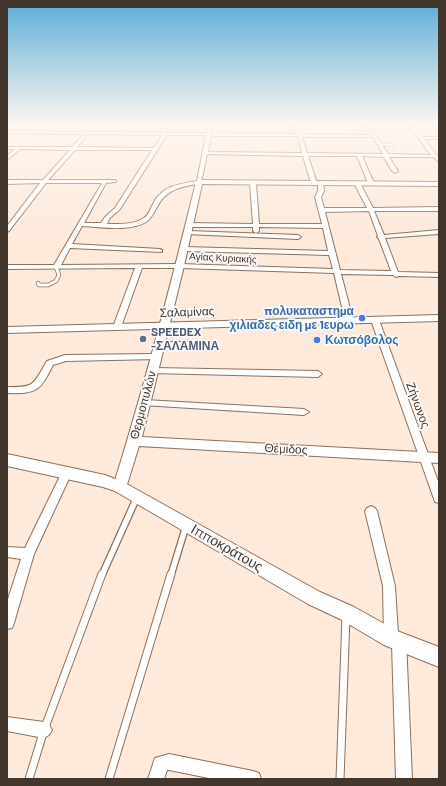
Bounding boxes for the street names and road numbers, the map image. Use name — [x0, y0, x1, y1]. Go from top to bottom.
street label: Αγίας Κυριακής — [189, 250, 257, 266]
street label: Σαλαμίνας — [159, 304, 215, 320]
street label: Θερμοπυλών — [127, 369, 159, 441]
street label: Ζήνωνος — [403, 380, 433, 430]
street label: Θέμιδος — [264, 441, 308, 457]
street label: Ιπποκράτους — [188, 521, 266, 575]

